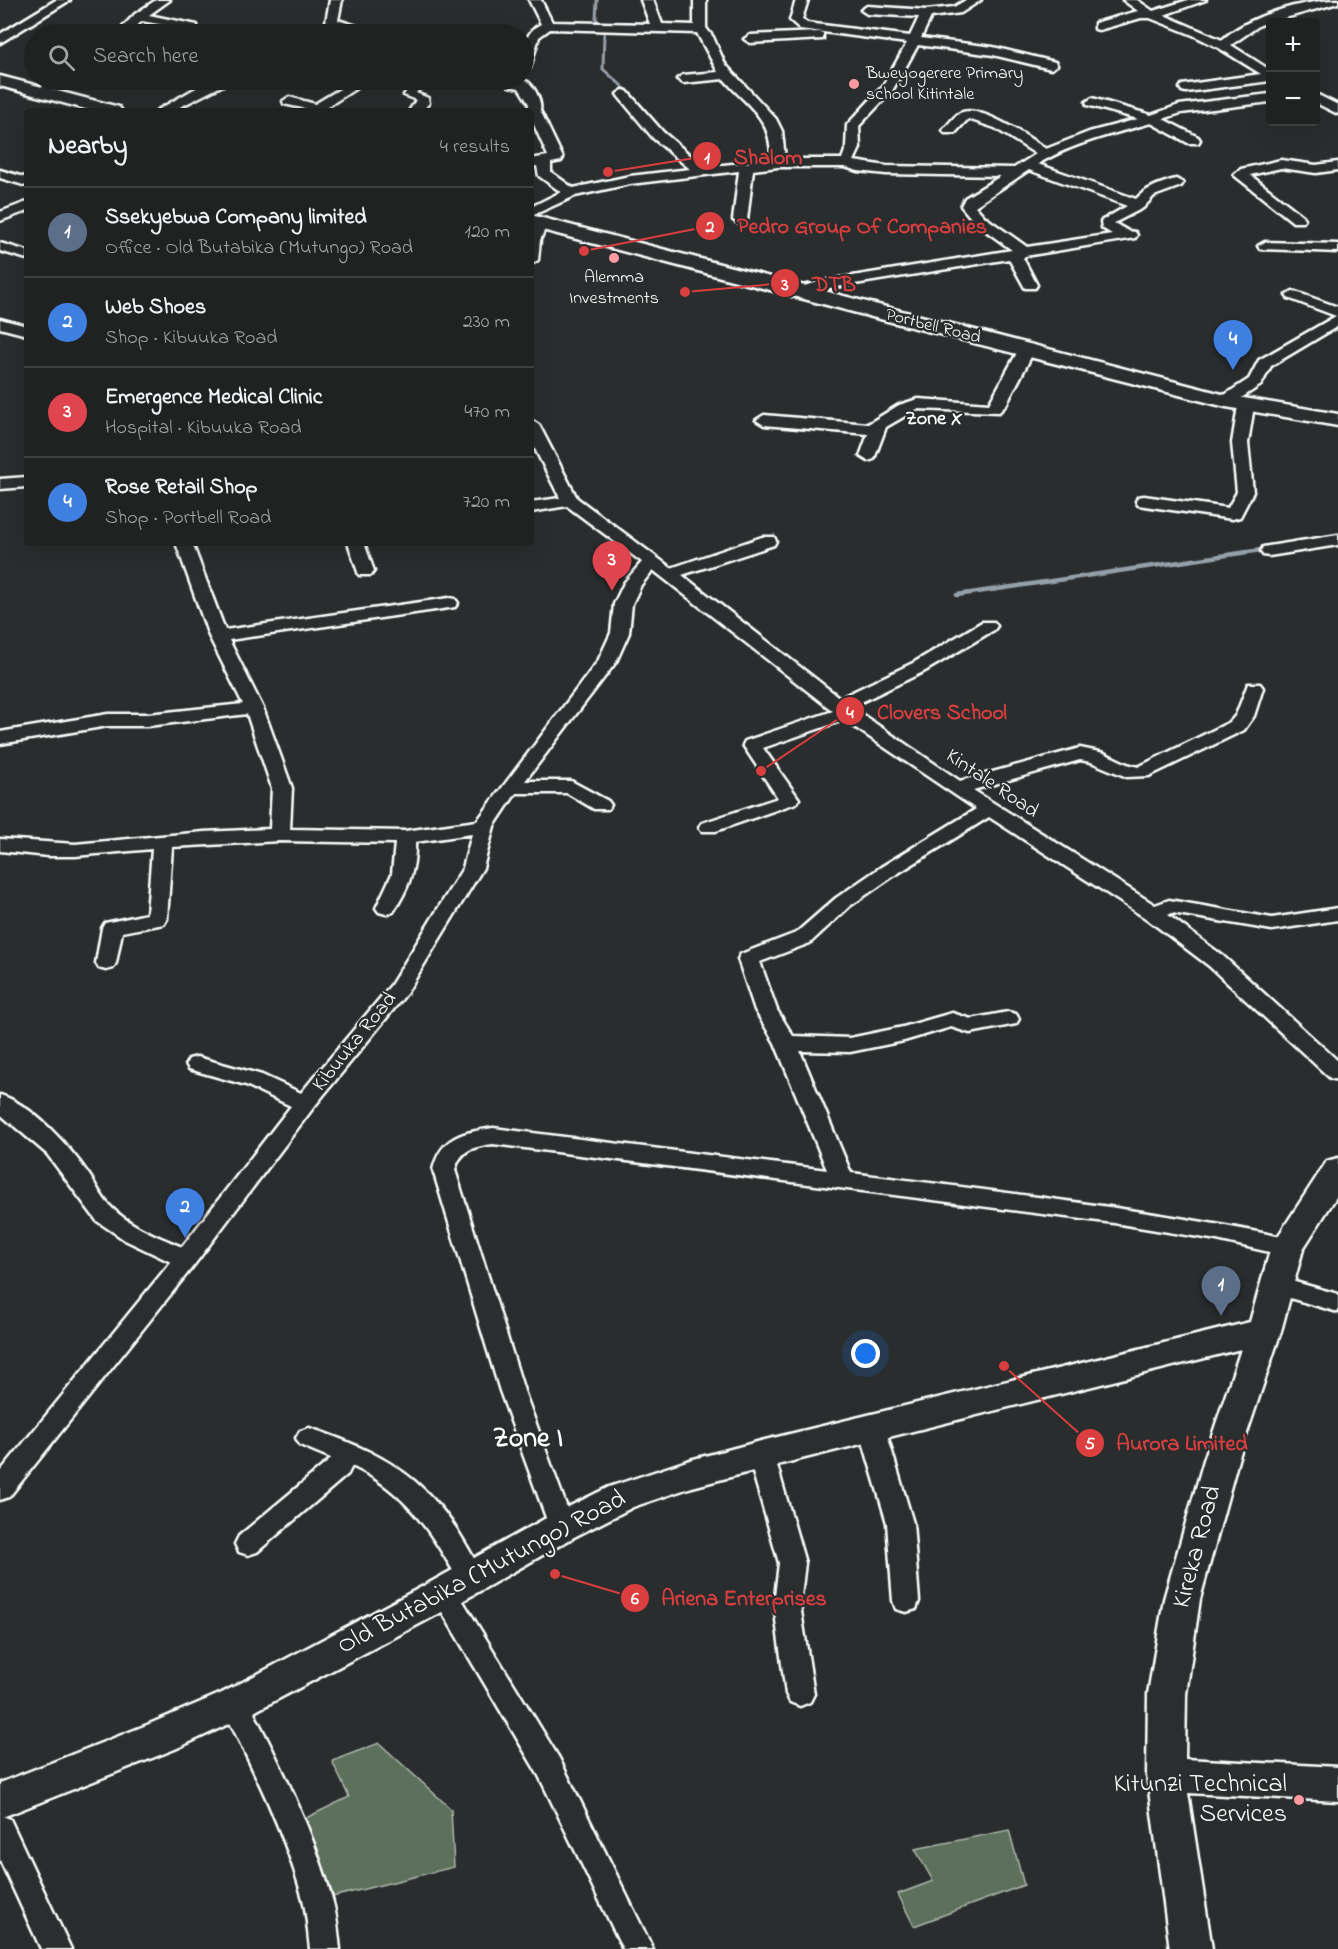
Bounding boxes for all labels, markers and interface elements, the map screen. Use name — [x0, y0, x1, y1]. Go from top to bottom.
map controls — [1266, 18, 1320, 126]
button: + — [1266, 18, 1320, 72]
search box — [24, 24, 534, 90]
icon: search — [45, 41, 78, 74]
text: Search here — [93, 41, 198, 73]
place label: Bweyogerere Primary school Kitintale — [865, 61, 1023, 108]
button: − — [1266, 72, 1320, 126]
marker: Bweyogerere Primary school Kitintale — [847, 77, 861, 91]
text: Nearby — [48, 128, 127, 166]
text: 4 results — [440, 133, 510, 162]
callout: Shalom — [692, 136, 814, 176]
text: Shalom — [734, 143, 802, 175]
text: 1 — [704, 146, 710, 172]
text: Ssekyebwa Company limited — [105, 202, 367, 234]
callout: Pedro Group Of Companies — [695, 206, 999, 246]
text: Pedro Group Of Companies — [737, 212, 987, 244]
text: 2 — [705, 215, 715, 241]
text: 1 — [64, 218, 71, 247]
text: 120 m — [465, 218, 510, 247]
text: Office · Old Butabika (Mutungo) Road — [105, 234, 413, 263]
marker: Alemma Investments — [607, 251, 621, 265]
callout: DTB — [770, 263, 868, 303]
place label: Alemma Investments — [569, 265, 659, 312]
text: DTB — [811, 270, 856, 302]
text: 3 — [780, 273, 789, 299]
text: Web Shoes — [105, 292, 206, 324]
street label: Portbell Road — [883, 303, 983, 351]
text: 2 — [63, 308, 72, 337]
text: 230 m — [463, 308, 510, 337]
pin: 4 — [1214, 320, 1252, 370]
text: Shop · Kibuuka Road — [105, 324, 278, 353]
text: Emergence Medical Clinic — [105, 382, 323, 414]
text: 3 — [63, 398, 72, 427]
text: 470 m — [464, 398, 510, 427]
district label: Zone X — [905, 405, 963, 434]
text: Hospital · Kibuuka Road — [105, 414, 302, 443]
text: Rose Retail Shop — [105, 472, 258, 504]
text: 4 — [63, 488, 72, 517]
text: 720 m — [463, 488, 510, 517]
text: Shop · Portbell Road — [105, 504, 271, 533]
pin: 3 — [592, 542, 632, 591]
callout: Clovers School — [835, 691, 1019, 731]
text: Clovers School — [877, 698, 1007, 730]
text: 4 — [846, 701, 854, 727]
street label: Kintale Road — [939, 742, 1045, 826]
street label: Kibuuka Road — [305, 986, 405, 1098]
pin: 2 — [166, 1188, 204, 1238]
pin: 1 — [1202, 1266, 1240, 1316]
your location — [851, 1339, 880, 1368]
district label: Zone I — [493, 1419, 563, 1460]
callout: Aurora Limited — [1075, 1423, 1260, 1463]
text: Aurora Limited — [1116, 1429, 1248, 1461]
text: 5 — [1085, 1432, 1096, 1458]
street label: Old Butabika (Mutungo) Road — [331, 1481, 633, 1665]
street label: Kireka Road — [1163, 1481, 1233, 1613]
callout: Ariena Enterprises — [620, 1578, 839, 1618]
text: Ariena Enterprises — [661, 1584, 827, 1616]
text: 6 — [631, 1587, 639, 1613]
place label: Kitunzi Technical Services — [1113, 1766, 1287, 1834]
marker: Kitunzi Technical Services — [1292, 1793, 1306, 1807]

